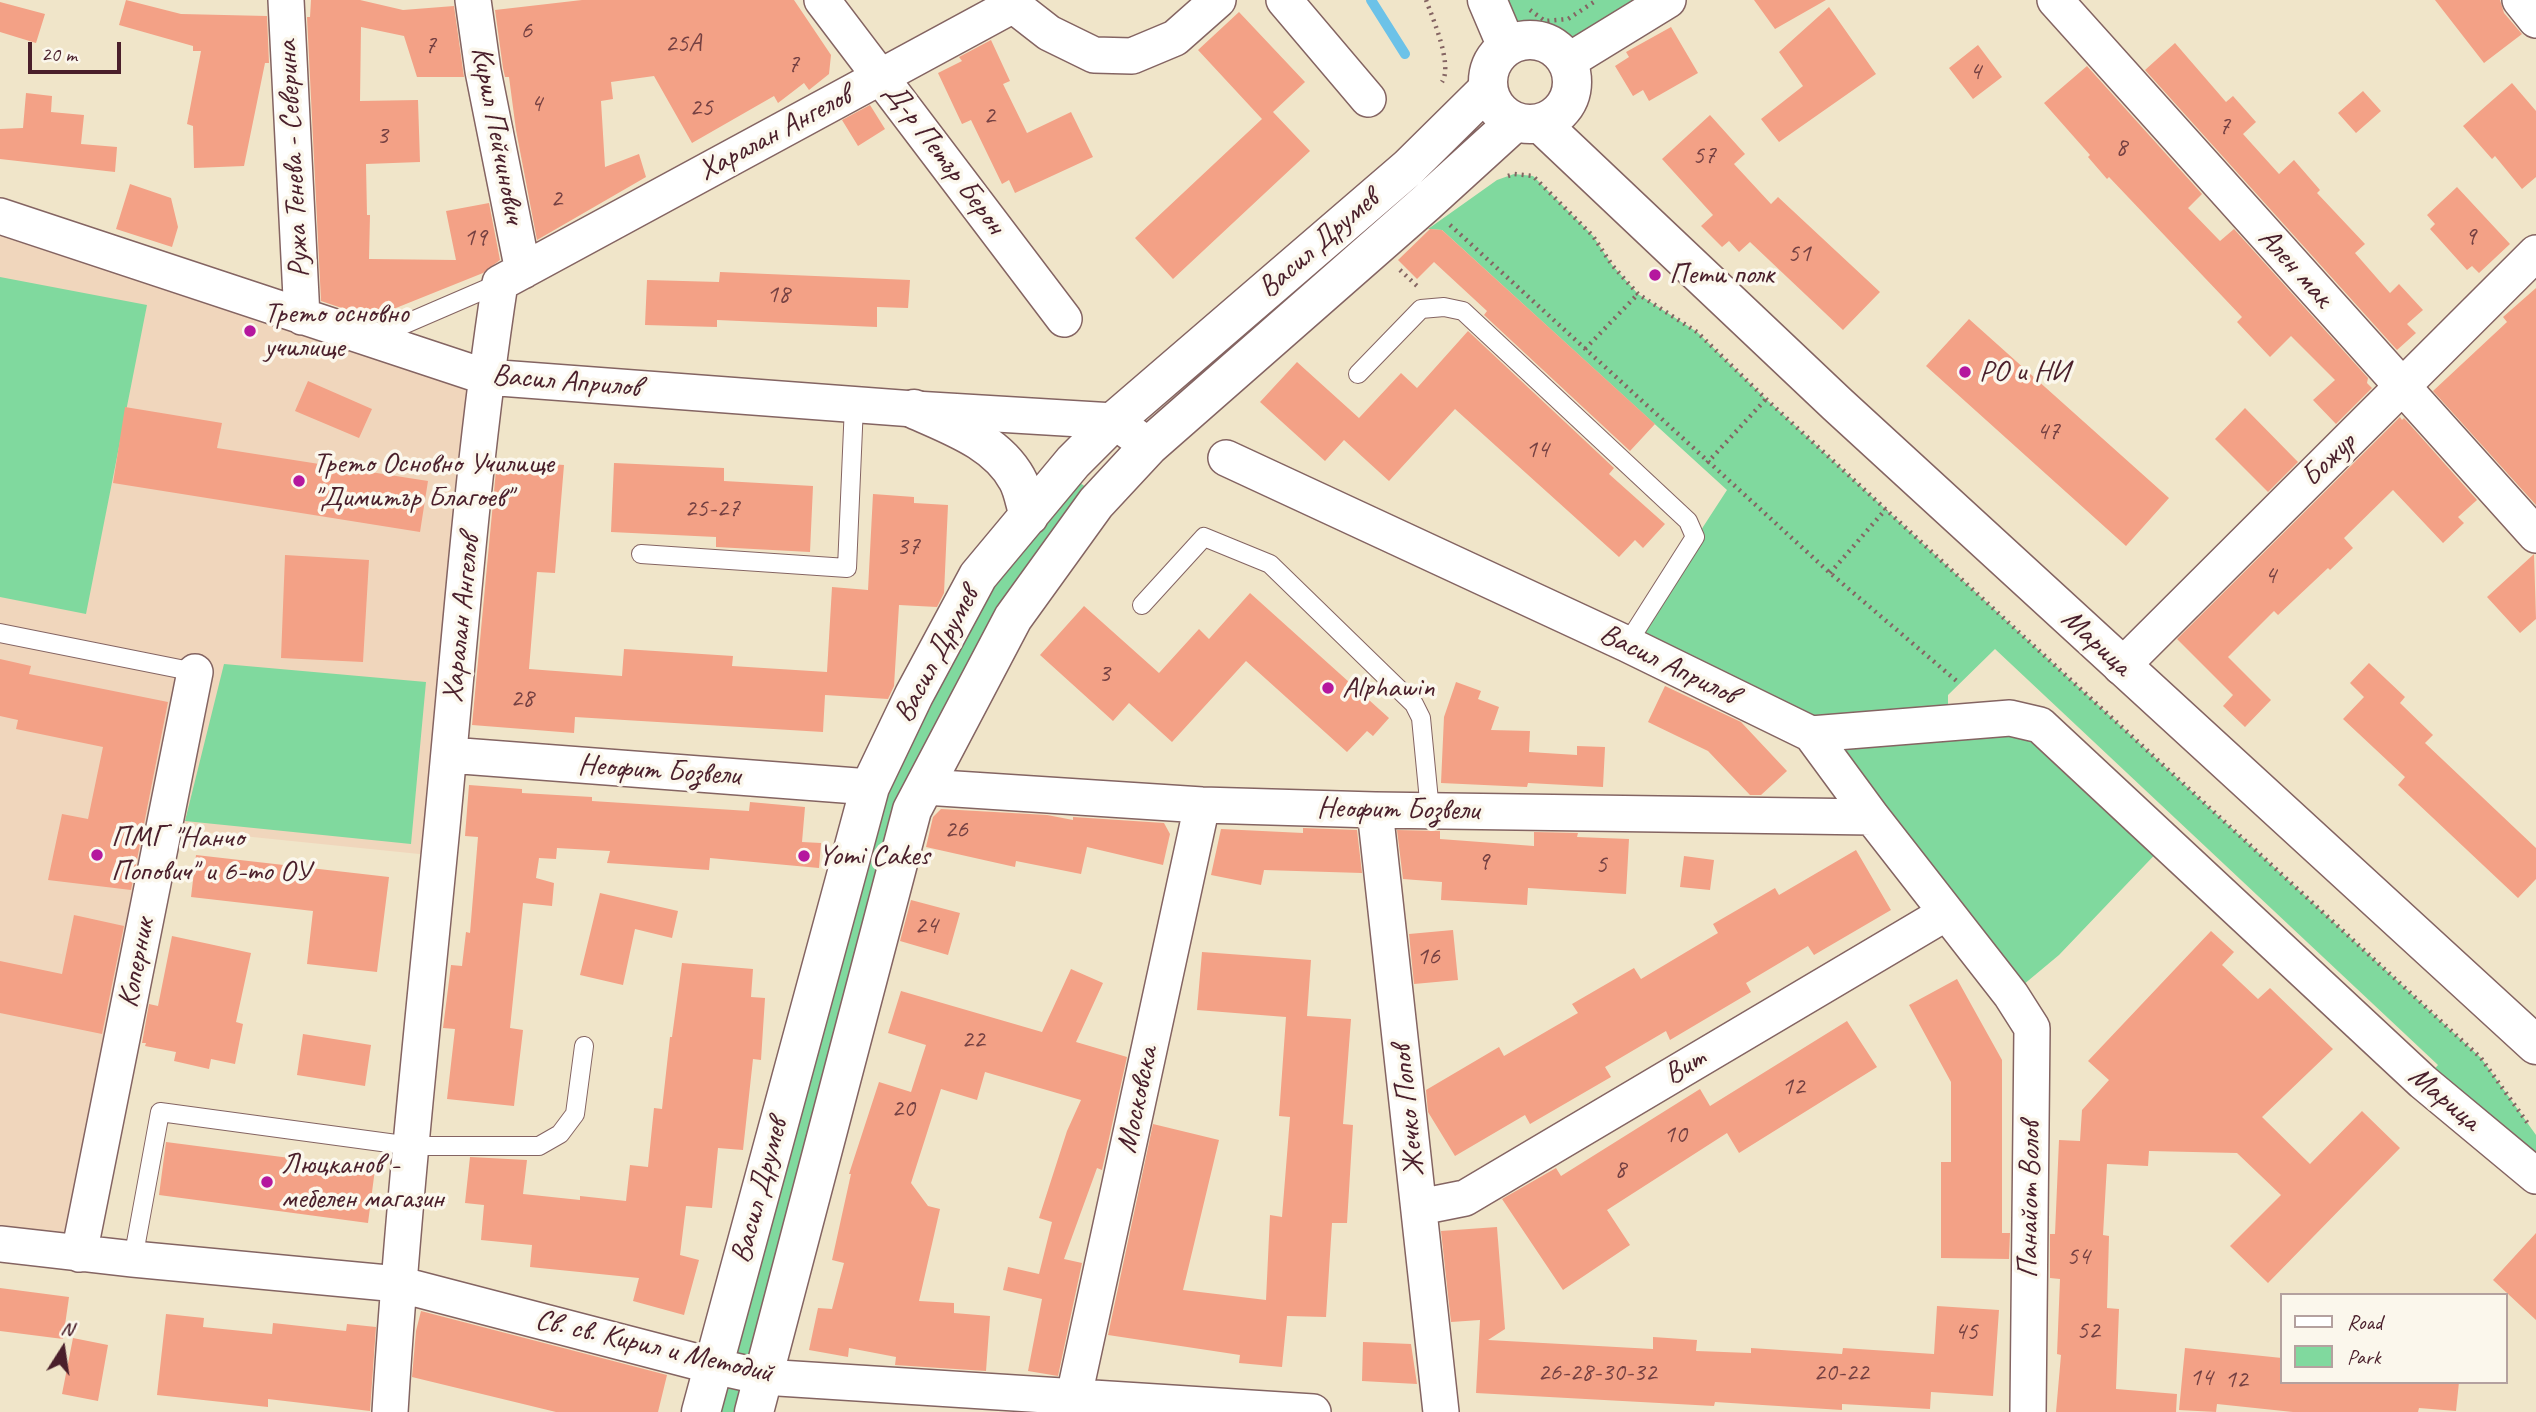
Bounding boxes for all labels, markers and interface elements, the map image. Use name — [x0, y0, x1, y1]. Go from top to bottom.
house number: 6 — [520, 15, 532, 47]
scale bar — [32, 28, 124, 72]
house number: 25А — [665, 28, 701, 60]
house number: 7 — [424, 30, 436, 62]
street label: Ружа Тенева - Северина — [270, 39, 318, 279]
text: 20 m — [41, 41, 77, 67]
street label: Кирил Пейчинович — [462, 44, 532, 226]
house number: 7 — [787, 49, 799, 81]
house number: 4 — [1969, 56, 1981, 88]
street label: Д-р Петър Берон — [875, 76, 1013, 242]
street label: Харалан Ангелов — [692, 79, 858, 189]
house number: 4 — [530, 88, 542, 120]
house number: 25 — [689, 92, 713, 124]
house number: 2 — [983, 100, 995, 132]
house number: 7 — [2218, 111, 2230, 143]
house number: 3 — [376, 120, 388, 152]
house number: 8 — [2115, 132, 2127, 164]
house number: 57 — [1692, 140, 1716, 172]
street label: Васил Друмев — [1251, 182, 1387, 306]
house number: 2 — [550, 183, 562, 215]
street label: Ален мак — [2250, 221, 2340, 315]
house number: 9 — [2464, 221, 2476, 253]
house number: 19 — [463, 222, 487, 254]
house number: 51 — [1787, 238, 1811, 270]
place label: Пети полк — [1669, 257, 1774, 293]
marker: Пети полк — [1647, 267, 1663, 283]
house number: 18 — [766, 279, 790, 311]
place label: Трето основно училище — [264, 296, 409, 366]
marker: Трето основно училище — [242, 323, 258, 339]
place label: РО и НИ — [1979, 354, 2070, 390]
street label: Васил Априлов — [491, 358, 641, 406]
marker: РО и НИ — [1957, 364, 1973, 380]
house number: 47 — [2036, 416, 2060, 448]
street label: Божур — [2294, 425, 2364, 495]
house number: 14 — [1525, 434, 1549, 466]
place label: Трето Основно Училище "Димитър Благоев" — [313, 446, 554, 516]
marker: Трето Основно Училище "Димитър Благоев" — [291, 473, 307, 489]
house number: 25-27 — [684, 493, 740, 525]
house number: 37 — [896, 531, 920, 563]
street label: Харалан Ангелов — [435, 534, 489, 704]
house number: 4 — [2264, 560, 2276, 592]
street label: Васил Друмев — [886, 581, 988, 729]
street label: Марица — [2053, 602, 2139, 684]
street label: Васил Априлов — [1593, 616, 1743, 714]
house number: 3 — [1098, 658, 1110, 690]
place label: Alphawin — [1342, 670, 1435, 706]
marker: Alphawin — [1320, 680, 1336, 696]
house number: 28 — [510, 683, 534, 715]
street label: Неофит Бозвели — [577, 747, 741, 795]
street label: Неофит Бозвели — [1317, 791, 1479, 829]
house number: 26 — [944, 814, 968, 846]
place label: ПМГ "Нанчо Попович" и 6-то ОУ — [111, 820, 311, 890]
place label: Yomi Cakes — [818, 838, 930, 874]
house number: 9 — [1477, 846, 1489, 878]
marker: ПМГ "Нанчо Попович" и 6-то ОУ — [89, 847, 105, 863]
marker: Yomi Cakes — [796, 848, 812, 864]
house number: 5 — [1595, 849, 1607, 881]
house number: 24 — [914, 910, 938, 942]
street label: Коперник — [111, 915, 163, 1011]
house number: 16 — [1416, 941, 1440, 973]
house number: 22 — [961, 1024, 985, 1056]
street label: Вит — [1658, 1041, 1712, 1093]
street label: Жечко Попов — [1384, 1043, 1434, 1179]
street label: Московска — [1109, 1044, 1167, 1156]
street label: Марица — [2401, 1059, 2487, 1139]
house number: 12 — [1781, 1071, 1805, 1103]
house number: 20 — [891, 1093, 915, 1125]
street label: Васил Друмев — [723, 1115, 797, 1267]
house number: 10 — [1663, 1119, 1687, 1151]
street label: Панайот Волов — [2011, 1121, 2049, 1279]
place label: Люцканов - мебелен магазин — [281, 1147, 444, 1218]
house number: 8 — [1614, 1154, 1626, 1186]
marker: Люцканов - мебелен магазин — [259, 1174, 275, 1190]
house number: 54 — [2066, 1241, 2090, 1273]
legend — [2280, 1293, 2508, 1384]
street label: Св. св. Кирил и Методий — [532, 1302, 776, 1392]
text: Road — [2347, 1309, 2382, 1335]
north arrow — [28, 1314, 98, 1384]
text: N — [59, 1315, 76, 1341]
house number: 52 — [2076, 1315, 2100, 1347]
house number: 45 — [1954, 1316, 1978, 1348]
text: Park — [2347, 1344, 2380, 1370]
house number: 26-28-30-32 — [1537, 1357, 1657, 1389]
house number: 20-22 — [1813, 1357, 1869, 1389]
house number: 14 — [2189, 1362, 2213, 1394]
house number: 12 — [2224, 1364, 2248, 1396]

